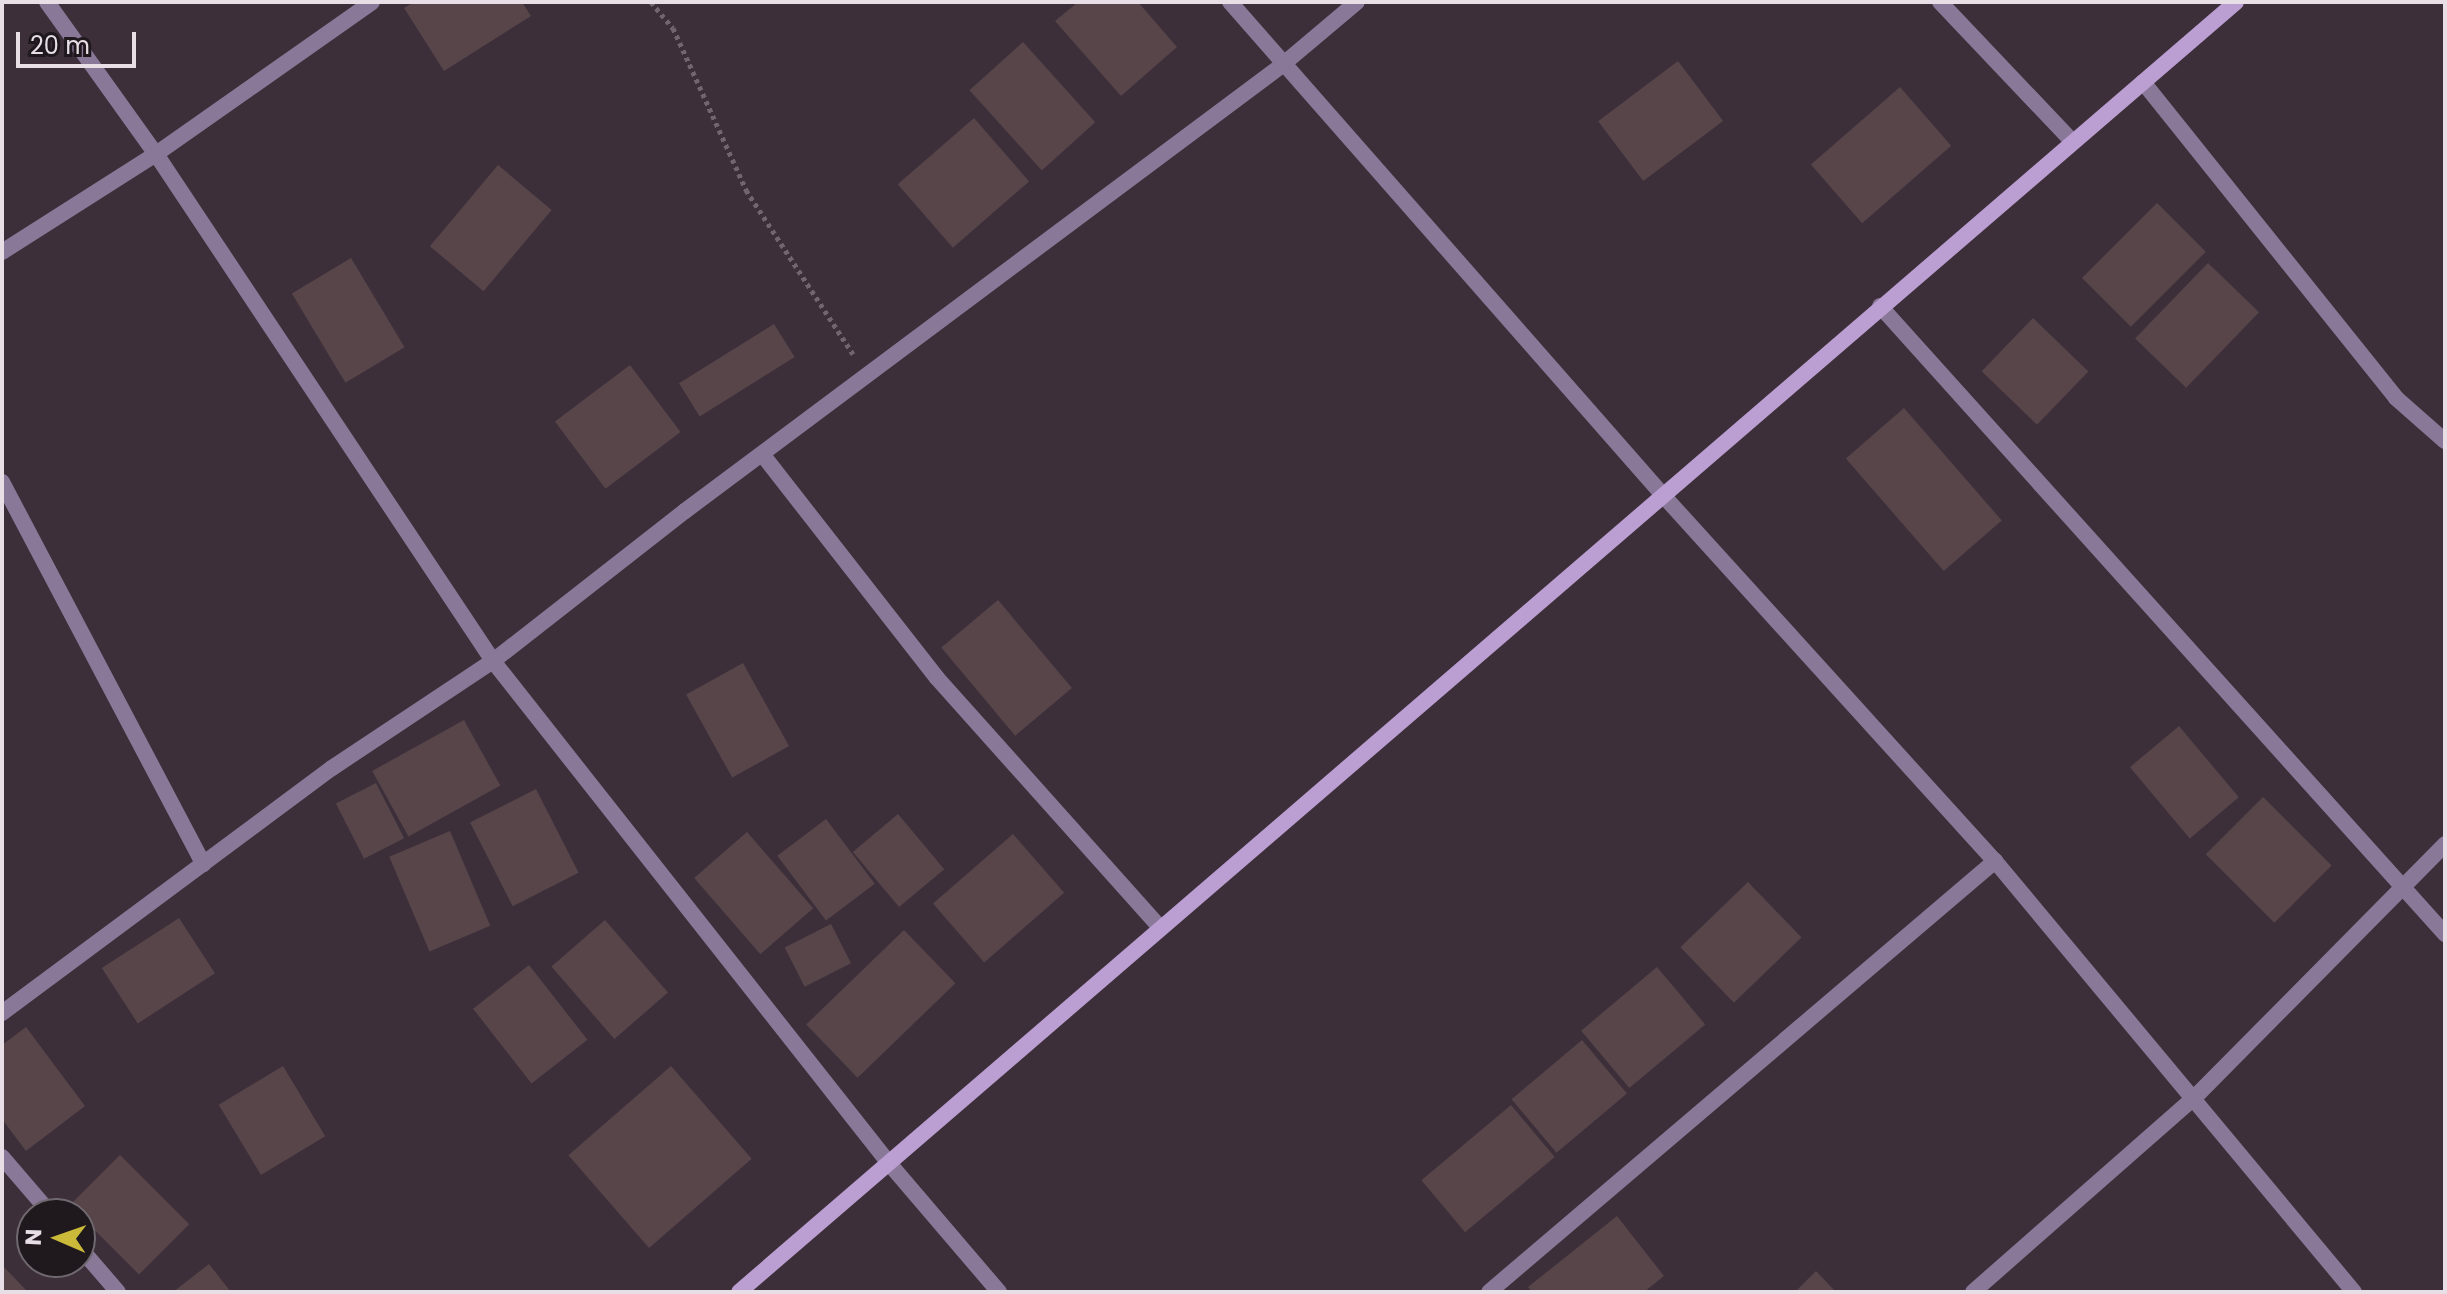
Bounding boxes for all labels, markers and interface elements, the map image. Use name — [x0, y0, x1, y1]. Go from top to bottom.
scale bar — [20, 16, 140, 66]
text: 20 m — [30, 29, 90, 62]
north arrow — [16, 1198, 96, 1278]
text: N — [18, 1228, 49, 1246]

